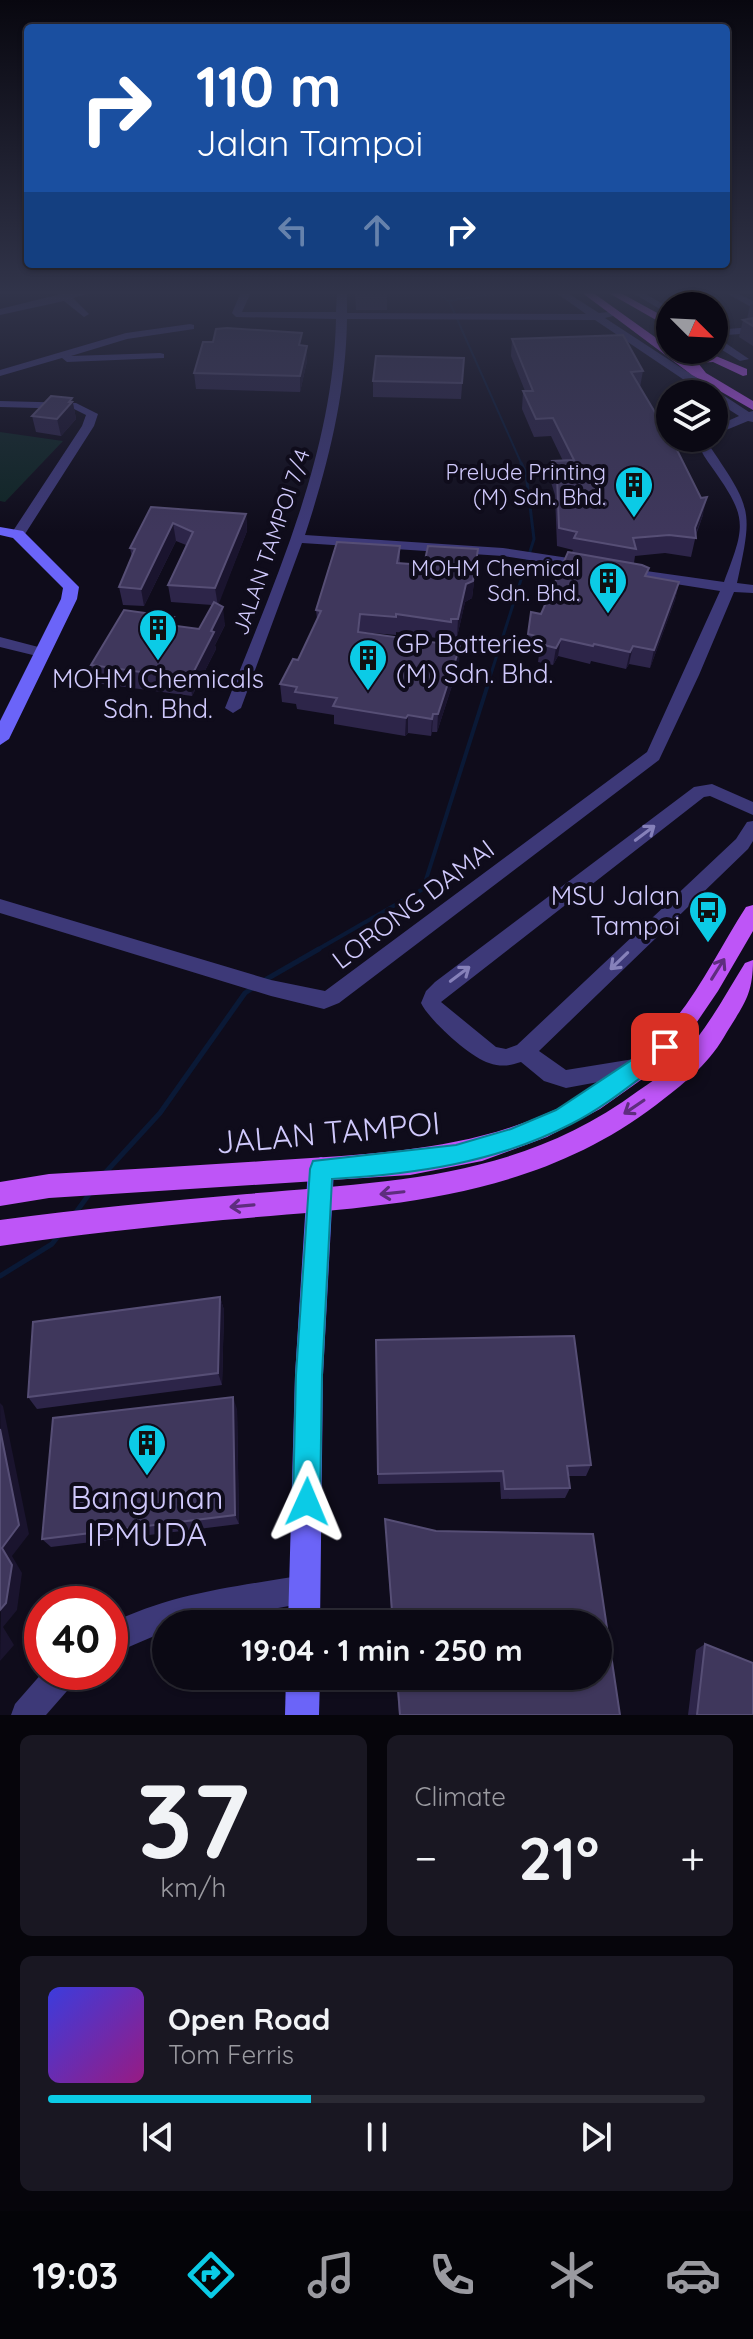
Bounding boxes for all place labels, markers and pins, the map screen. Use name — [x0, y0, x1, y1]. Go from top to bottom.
place label: Prelude Printing (M) Sdn. Bhd. — [446, 458, 606, 511]
building icon: Prelude Printing (M) Sdn. Bhd. — [613, 464, 655, 519]
place label: MOHM Chemical Sdn. Bhd. — [411, 554, 580, 607]
building icon: MOHM Chemical Sdn. Bhd. — [587, 560, 629, 615]
building icon: MOHM Chemicals Sdn. Bhd. — [137, 607, 179, 662]
place label: GP Batteries (M) Sdn. Bhd. — [396, 627, 553, 690]
building icon: GP Batteries (M) Sdn. Bhd. — [347, 637, 389, 692]
place label: MOHM Chemicals Sdn. Bhd. — [52, 662, 264, 725]
place label: MSU Jalan Tampoi — [551, 879, 680, 942]
bus stop icon: MSU Jalan Tampoi — [687, 889, 729, 944]
pin — [631, 1013, 699, 1081]
building icon: Bangunan IPMUDA — [126, 1422, 168, 1477]
place label: Bangunan IPMUDA — [70, 1477, 224, 1554]

